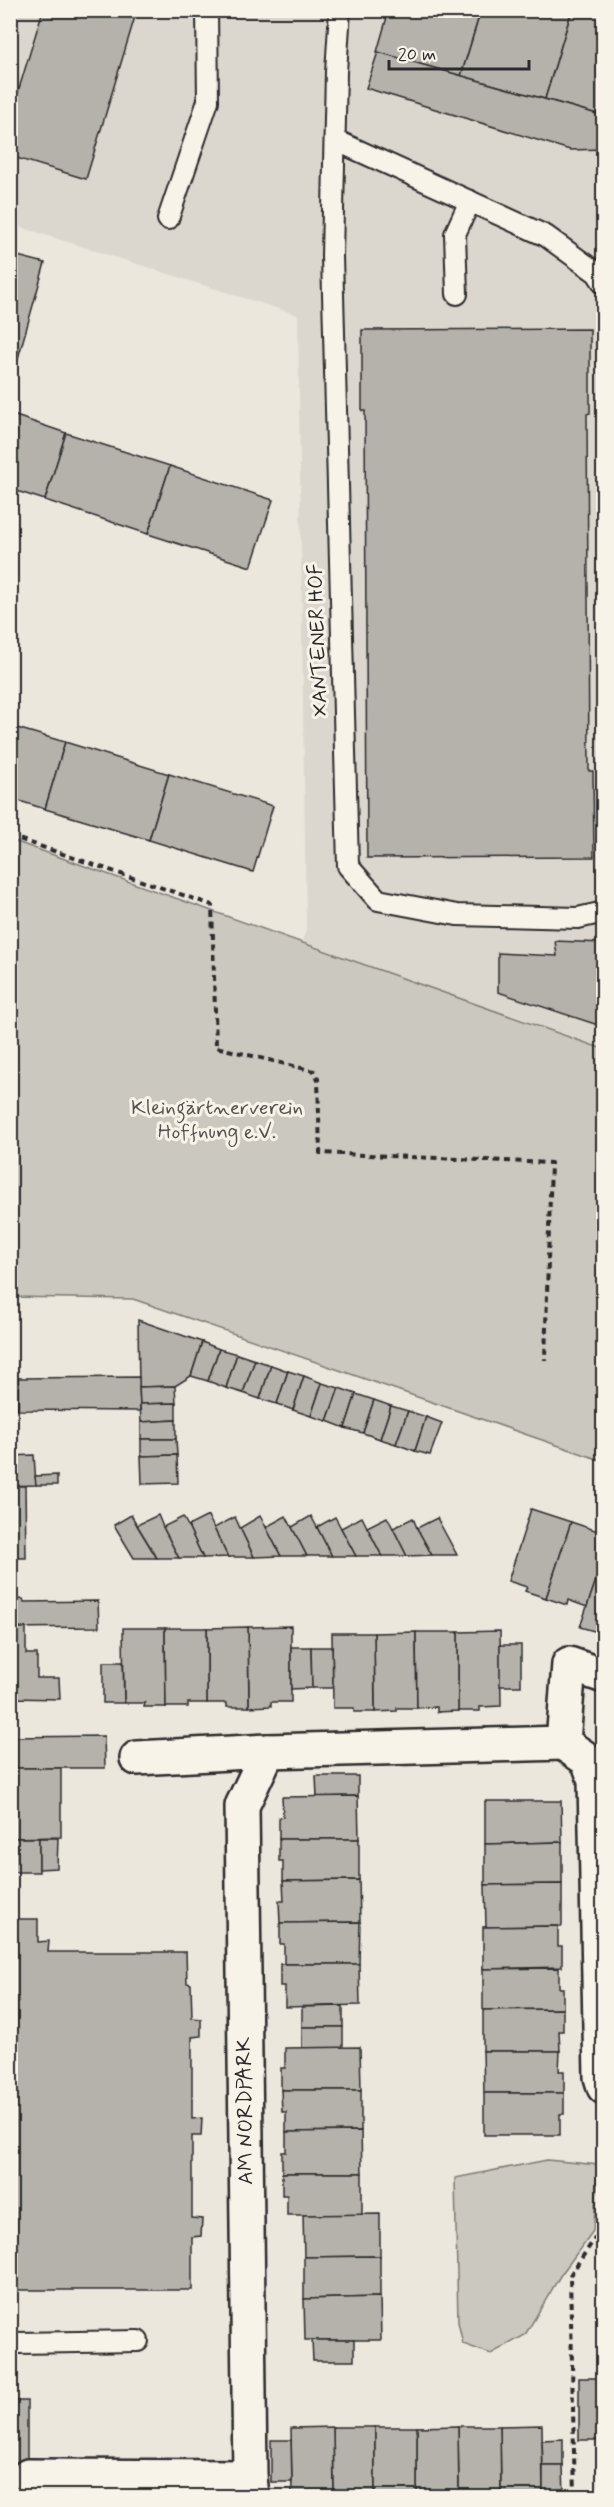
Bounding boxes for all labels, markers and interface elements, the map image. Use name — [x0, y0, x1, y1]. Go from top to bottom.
scale bar — [389, 33, 528, 71]
text: 20 m — [398, 43, 436, 67]
street label: XANTENER HOF — [301, 563, 335, 717]
park label: Kleingärtnerverein Hoffnung e.V. — [131, 1094, 303, 1147]
street label: AM NORDPARK — [230, 2037, 260, 2185]

